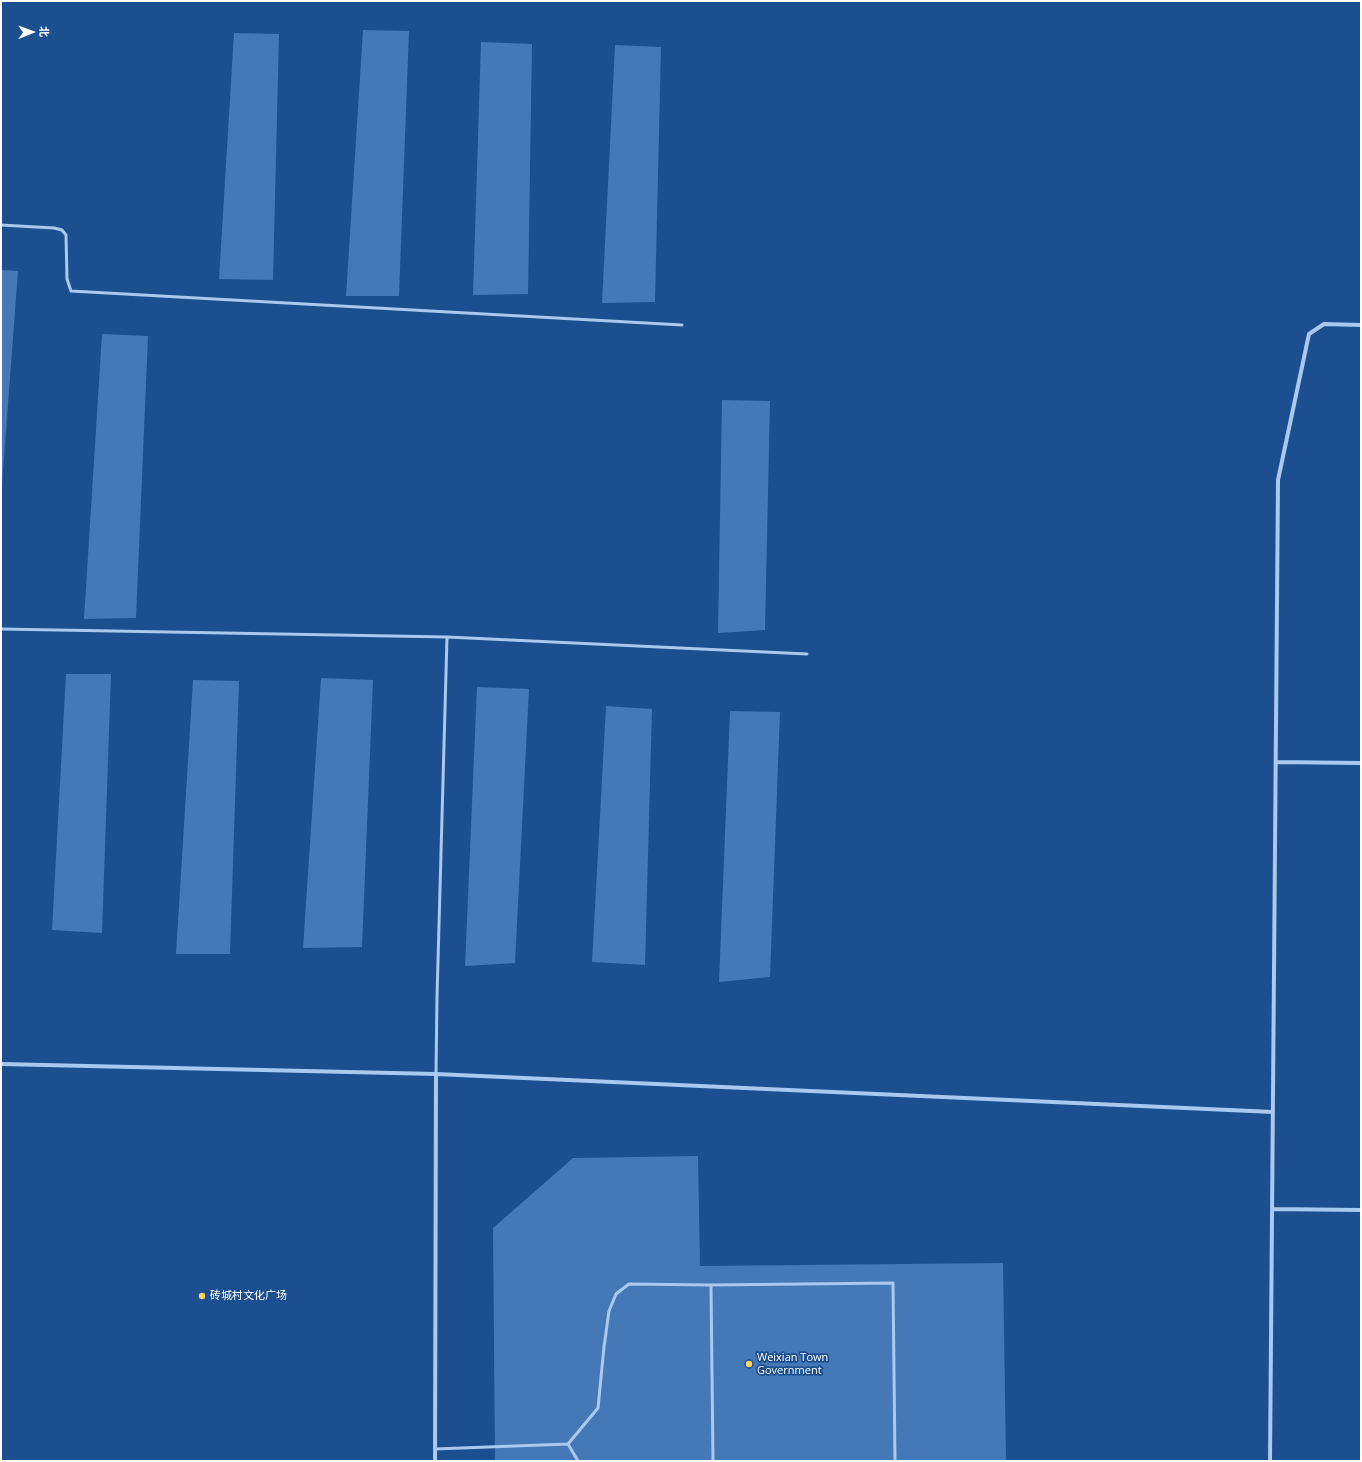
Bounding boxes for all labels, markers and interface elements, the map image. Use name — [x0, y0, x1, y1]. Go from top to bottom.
north arrow — [12, 12, 52, 52]
text: 北 — [37, 26, 52, 37]
place label: 砖城村文化广场 — [210, 1289, 287, 1303]
marker: 砖城村文化广场 — [197, 1291, 207, 1301]
place label: Weixian Town Government — [757, 1351, 828, 1377]
marker: Weixian Town Government — [744, 1359, 754, 1369]

